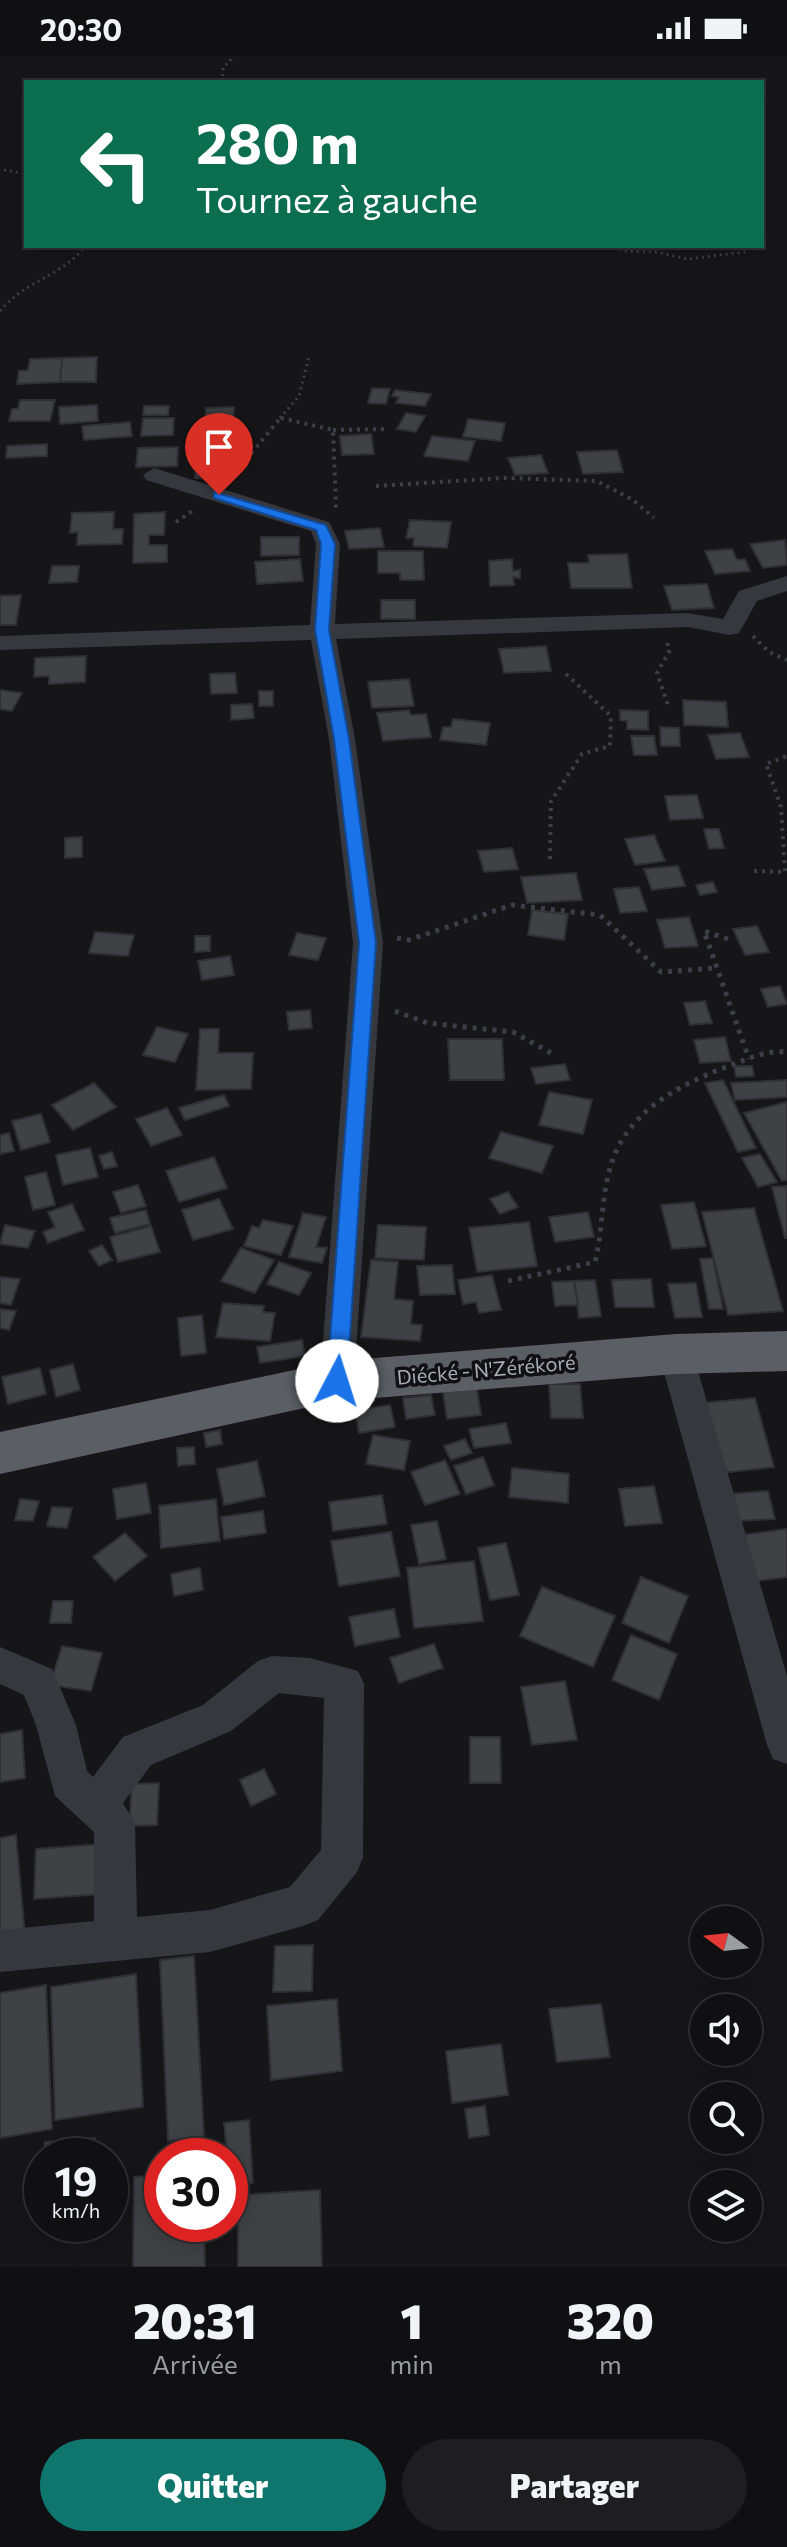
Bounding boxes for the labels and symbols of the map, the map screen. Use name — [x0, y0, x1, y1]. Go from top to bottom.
pin — [185, 413, 253, 495]
position arrow — [295, 1339, 379, 1423]
street label: Diécké - N'Zérékoré — [396, 1349, 576, 1389]
north arrow — [690, 1906, 762, 1978]
speed limit sign: 30 — [144, 2138, 248, 2242]

